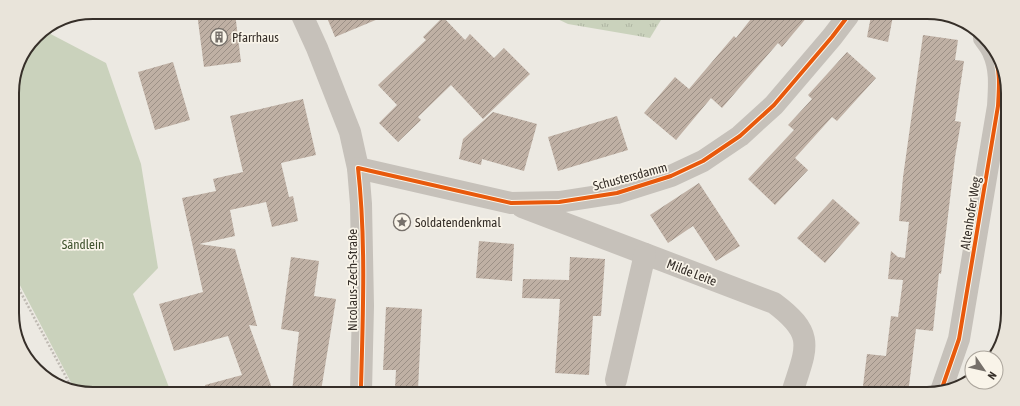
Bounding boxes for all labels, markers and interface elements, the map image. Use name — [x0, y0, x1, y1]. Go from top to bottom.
building icon: Pfarrhaus — [209, 27, 229, 47]
place label: Pfarrhaus — [232, 30, 279, 45]
street label: Schustersdamm — [591, 159, 669, 194]
street label: Altenhofer Weg — [957, 175, 984, 251]
place icon: Soldatendenkmal — [392, 212, 412, 232]
place label: Soldatendenkmal — [415, 215, 501, 230]
street label: Nicolaus-Zech-Straße — [345, 229, 360, 331]
park label: Sändlein — [62, 237, 104, 252]
street label: Milde Leite — [665, 256, 719, 289]
north arrow — [964, 350, 1004, 390]
text: N — [985, 370, 999, 382]

